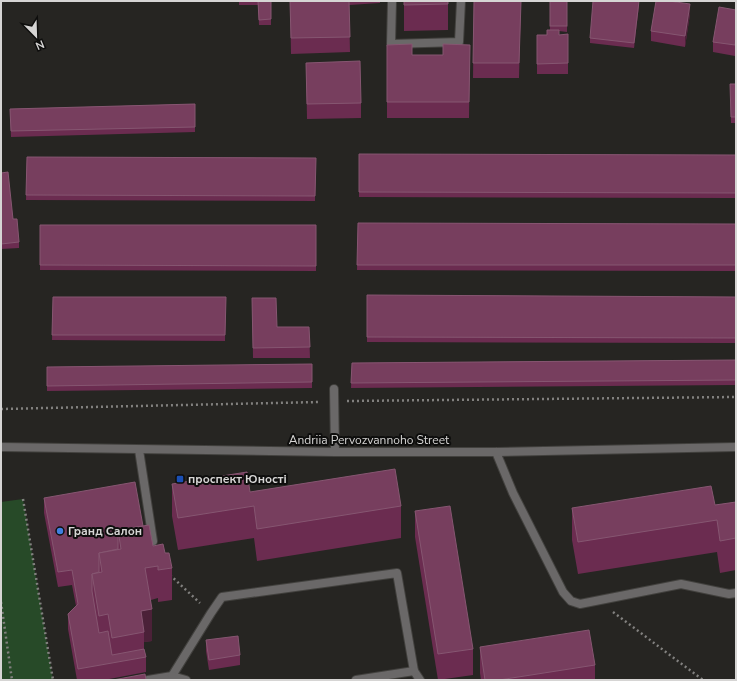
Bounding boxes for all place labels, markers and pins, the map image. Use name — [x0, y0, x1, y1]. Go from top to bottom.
place label: проспект Юності — [188, 471, 287, 487]
marker: проспект Юності — [175, 474, 185, 484]
place label: Гранд Салон — [68, 523, 142, 539]
marker: Гранд Салон — [55, 526, 65, 536]

